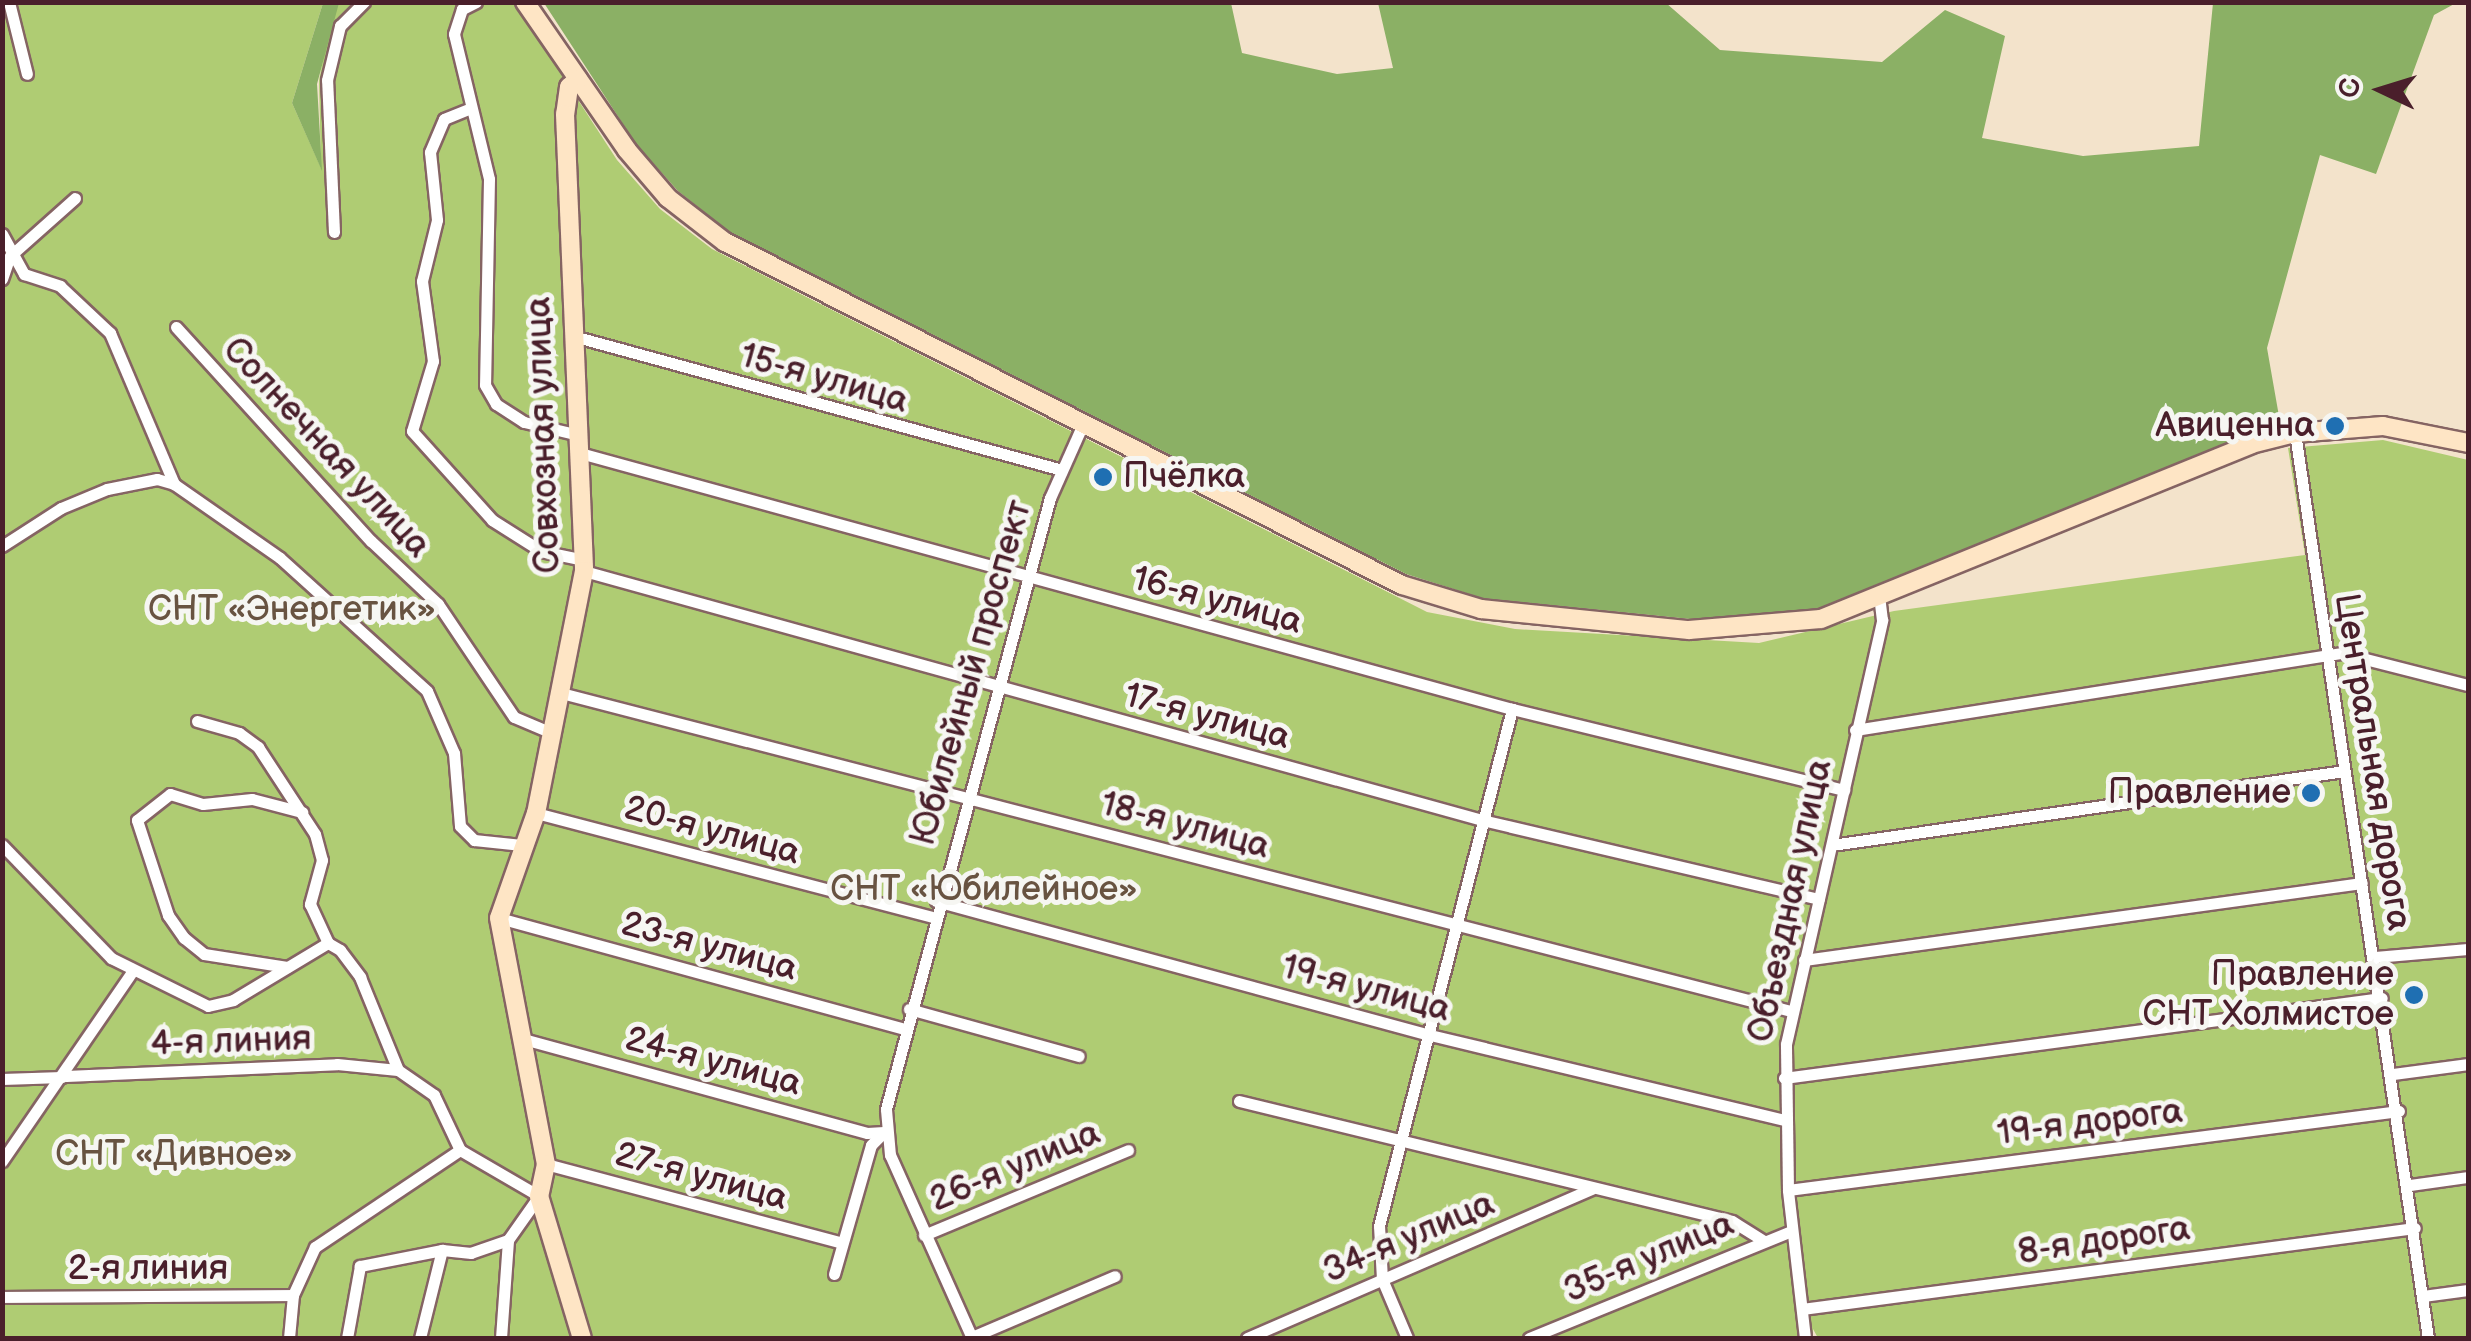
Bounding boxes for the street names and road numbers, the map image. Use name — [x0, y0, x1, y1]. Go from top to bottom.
street label: Совхозная улица — [518, 296, 570, 574]
street label: Солнечная улица — [213, 329, 439, 567]
street label: 15-я улица — [735, 335, 913, 423]
street label: Юбилейный проспект — [903, 496, 1041, 850]
street label: 16-я улица — [1128, 558, 1306, 644]
street label: Центральная дорога — [2325, 591, 2419, 933]
street label: 17-я улица — [1120, 675, 1294, 759]
street label: Объездная улица — [1741, 756, 1841, 1046]
street label: 18-я улица — [1096, 783, 1274, 869]
street label: 20-я улица — [620, 787, 804, 875]
street label: 23-я улица — [617, 903, 801, 991]
street label: 19-я улица — [1277, 946, 1455, 1032]
street label: 4-я линия — [150, 1018, 312, 1066]
street label: 24-я улица — [621, 1018, 805, 1106]
street label: 19-я дорога — [1995, 1091, 2185, 1155]
street label: 26-я улица — [924, 1112, 1106, 1222]
street label: 27-я улица — [610, 1134, 792, 1220]
street label: 34-я улица — [1317, 1183, 1501, 1293]
street label: 35-я улица — [1558, 1203, 1740, 1313]
street label: 8-я дорога — [2015, 1208, 2193, 1274]
street label: 2-я линия — [68, 1248, 228, 1290]

